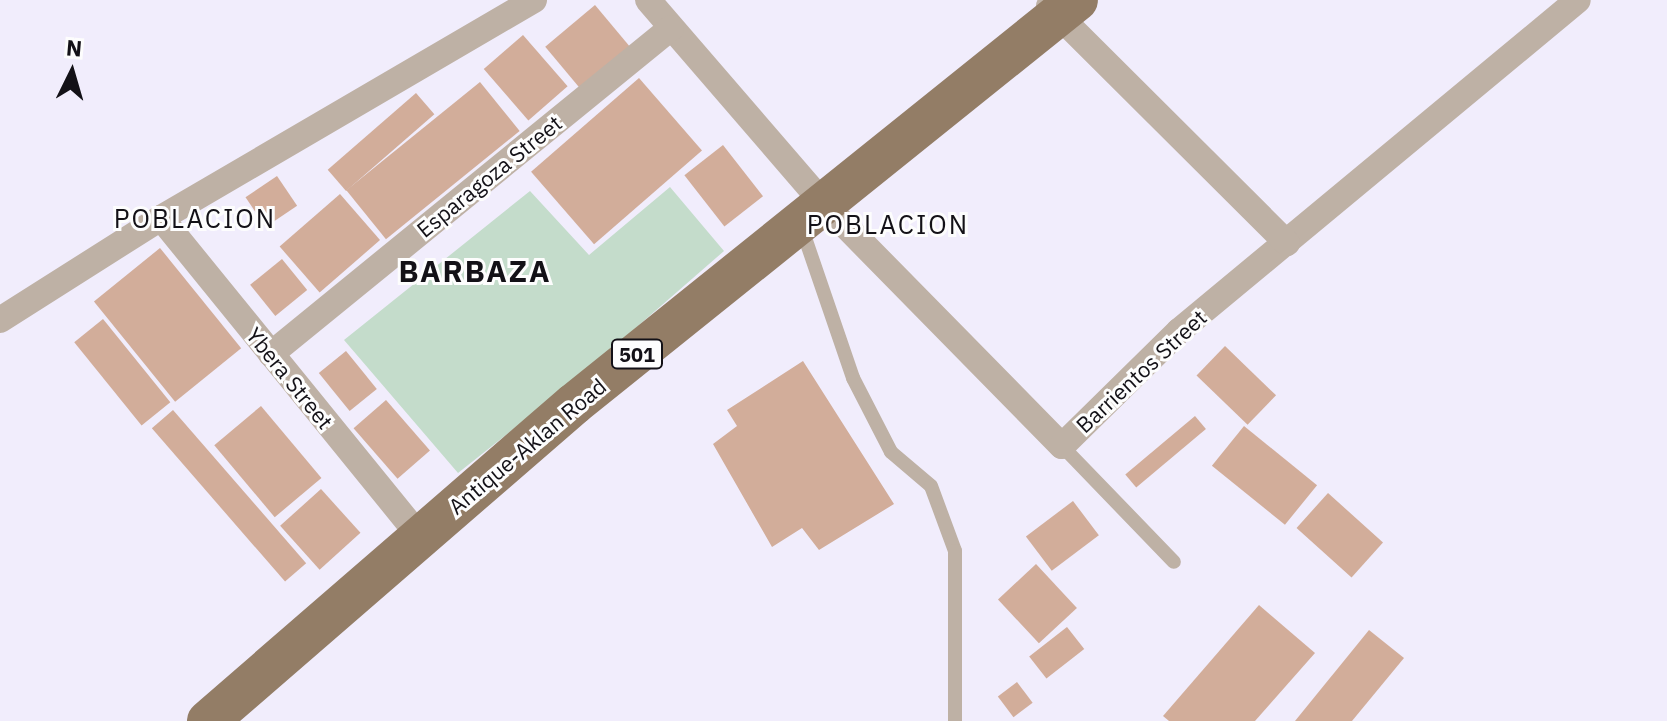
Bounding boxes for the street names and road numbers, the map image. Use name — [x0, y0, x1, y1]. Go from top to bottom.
street label: Esparagoza Street — [411, 109, 567, 243]
street label: Barrientos Street — [1070, 304, 1212, 438]
street label: Ybera Street — [241, 322, 339, 434]
road number: 501 — [611, 338, 663, 370]
street label: Antique-Aklan Road — [443, 372, 611, 520]

